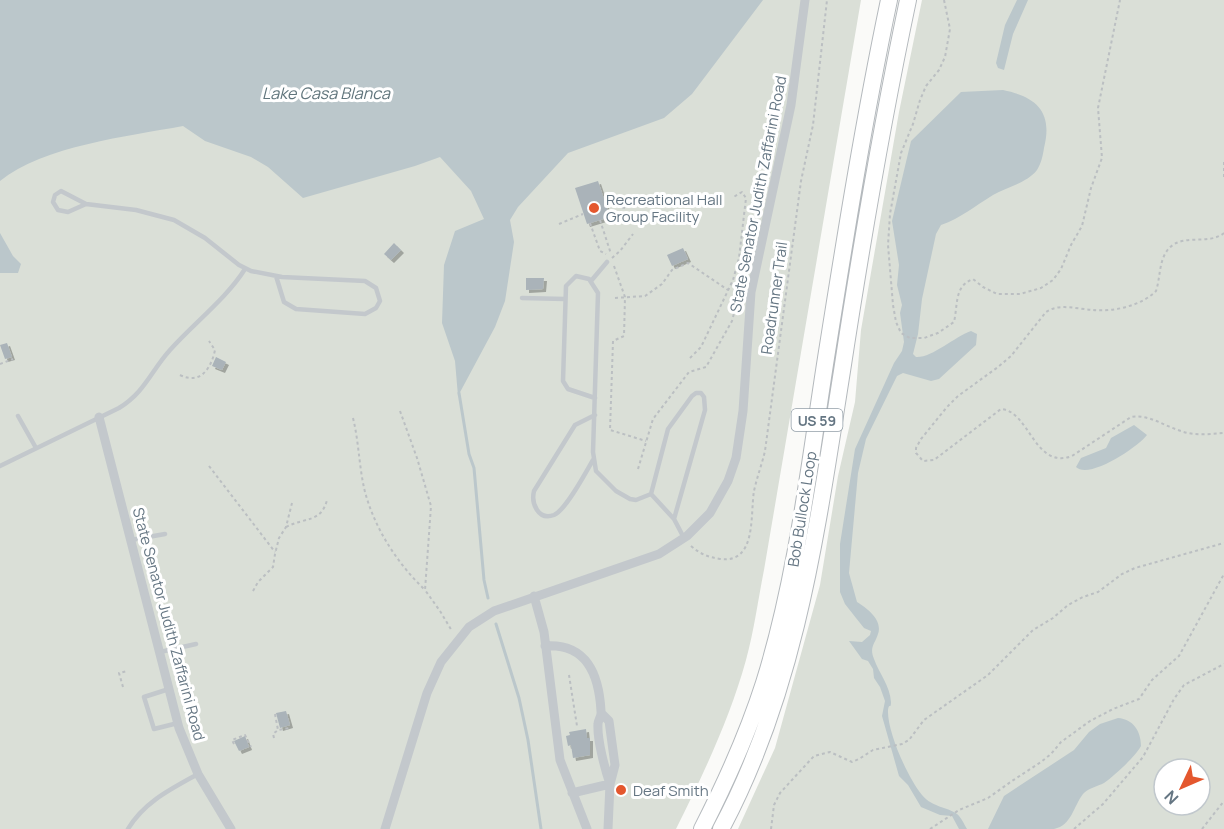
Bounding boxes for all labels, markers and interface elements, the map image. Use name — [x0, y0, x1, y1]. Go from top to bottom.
street label: State Senator Judith Zaffarini Road — [725, 74, 791, 314]
water label: Lake Casa Blanca — [262, 82, 391, 104]
place label: Recreational Hall Group Facility — [606, 189, 722, 227]
marker: Recreational Hall Group Facility — [587, 201, 601, 215]
street label: Roadrunner Trail — [756, 240, 792, 356]
road number: US 59 — [792, 409, 842, 431]
street label: Bob Bullock Loop — [782, 449, 822, 568]
street label: State Senator Judith Zaffarini Road — [128, 505, 210, 743]
north arrow — [1152, 757, 1212, 817]
place label: Deaf Smith — [633, 780, 709, 801]
marker: Deaf Smith — [614, 783, 628, 797]
text: N — [1159, 786, 1183, 809]

